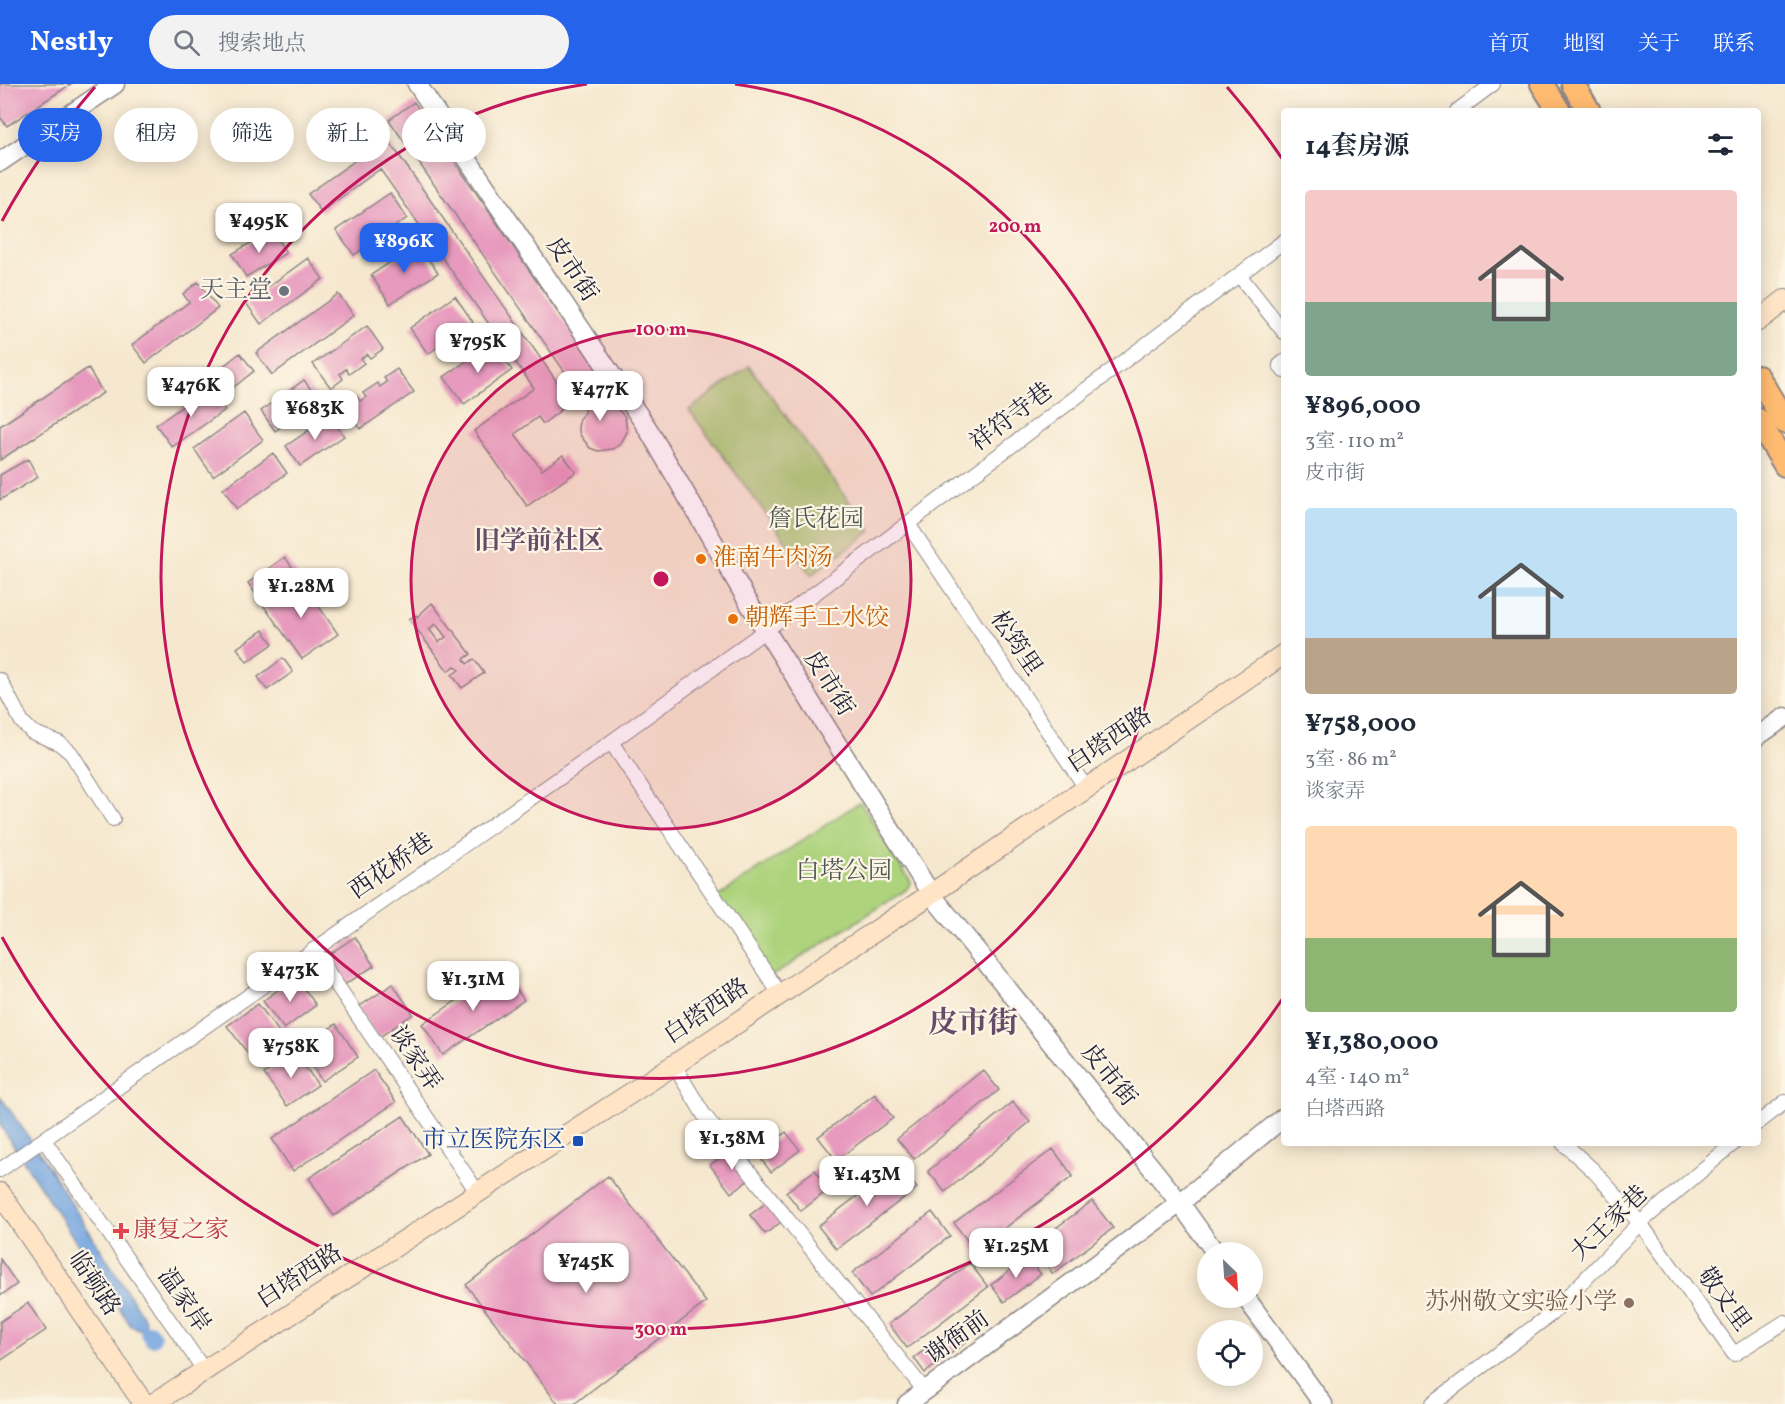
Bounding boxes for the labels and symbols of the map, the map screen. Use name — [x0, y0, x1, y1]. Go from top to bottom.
pin: ¥495K — [217, 203, 301, 254]
text: 200 m — [989, 215, 1041, 240]
pin: ¥896K — [362, 223, 446, 274]
street label: 皮市街 — [537, 231, 605, 309]
place label: 天主堂 — [200, 274, 272, 308]
marker: 天主堂 — [277, 284, 291, 298]
text: 100 m — [636, 318, 686, 343]
pin: ¥795K — [436, 323, 520, 374]
pin: ¥476K — [149, 367, 233, 418]
pin: ¥477K — [558, 371, 642, 422]
street label: 祥符寺巷 — [963, 376, 1061, 460]
pin: ¥683K — [273, 390, 357, 441]
park label: 詹氏花园 — [768, 503, 864, 537]
district label: 旧学前社区 — [474, 524, 604, 560]
place label: 淮南牛肉汤 — [713, 542, 833, 576]
marker: 淮南牛肉汤 — [694, 552, 708, 566]
pin: ¥1.28M — [252, 568, 350, 619]
centre of rings — [651, 569, 671, 589]
place label: 朝辉手工水饺 — [745, 602, 889, 636]
street label: 松筠里 — [981, 605, 1049, 683]
marker: 朝辉手工水饺 — [726, 612, 740, 626]
street label: 皮市街 — [795, 644, 861, 724]
street label: 白塔西路 — [1061, 700, 1159, 782]
street label: 西花桥巷 — [343, 826, 441, 908]
park label: 白塔公园 — [796, 855, 892, 889]
pin: ¥473K — [248, 952, 332, 1003]
pin: ¥1.31M — [424, 961, 522, 1012]
street label: 白塔西路 — [658, 971, 756, 1053]
district label: 皮市街 — [928, 1003, 1018, 1045]
street label: 谈家弄 — [380, 1020, 448, 1098]
pin: ¥758K — [249, 1028, 333, 1079]
street label: 皮市街 — [1072, 1037, 1144, 1115]
pin: ¥1.38M — [683, 1120, 781, 1171]
place label: 市立医院东区 — [422, 1124, 566, 1158]
marker: 市立医院东区 — [571, 1134, 585, 1148]
pin: ¥1.43M — [818, 1156, 916, 1207]
street label: 大王家巷 — [1564, 1178, 1656, 1270]
place label: 康复之家 — [133, 1214, 229, 1248]
marker: 康复之家 — [114, 1224, 128, 1238]
pin: ¥1.25M — [967, 1228, 1065, 1279]
street label: 白塔西路 — [250, 1237, 350, 1317]
north arrow — [1197, 1242, 1263, 1308]
pin: ¥745K — [544, 1243, 628, 1294]
street label: 临顿路 — [59, 1245, 127, 1323]
street label: 敬文里 — [1688, 1261, 1758, 1339]
street label: 温家岸 — [148, 1262, 218, 1340]
place label: 苏州敬文实验小学 — [1425, 1286, 1617, 1320]
marker: 苏州敬文实验小学 — [1622, 1296, 1636, 1310]
street label: 谢衙前 — [919, 1303, 997, 1373]
text: 300 m — [635, 1318, 687, 1343]

